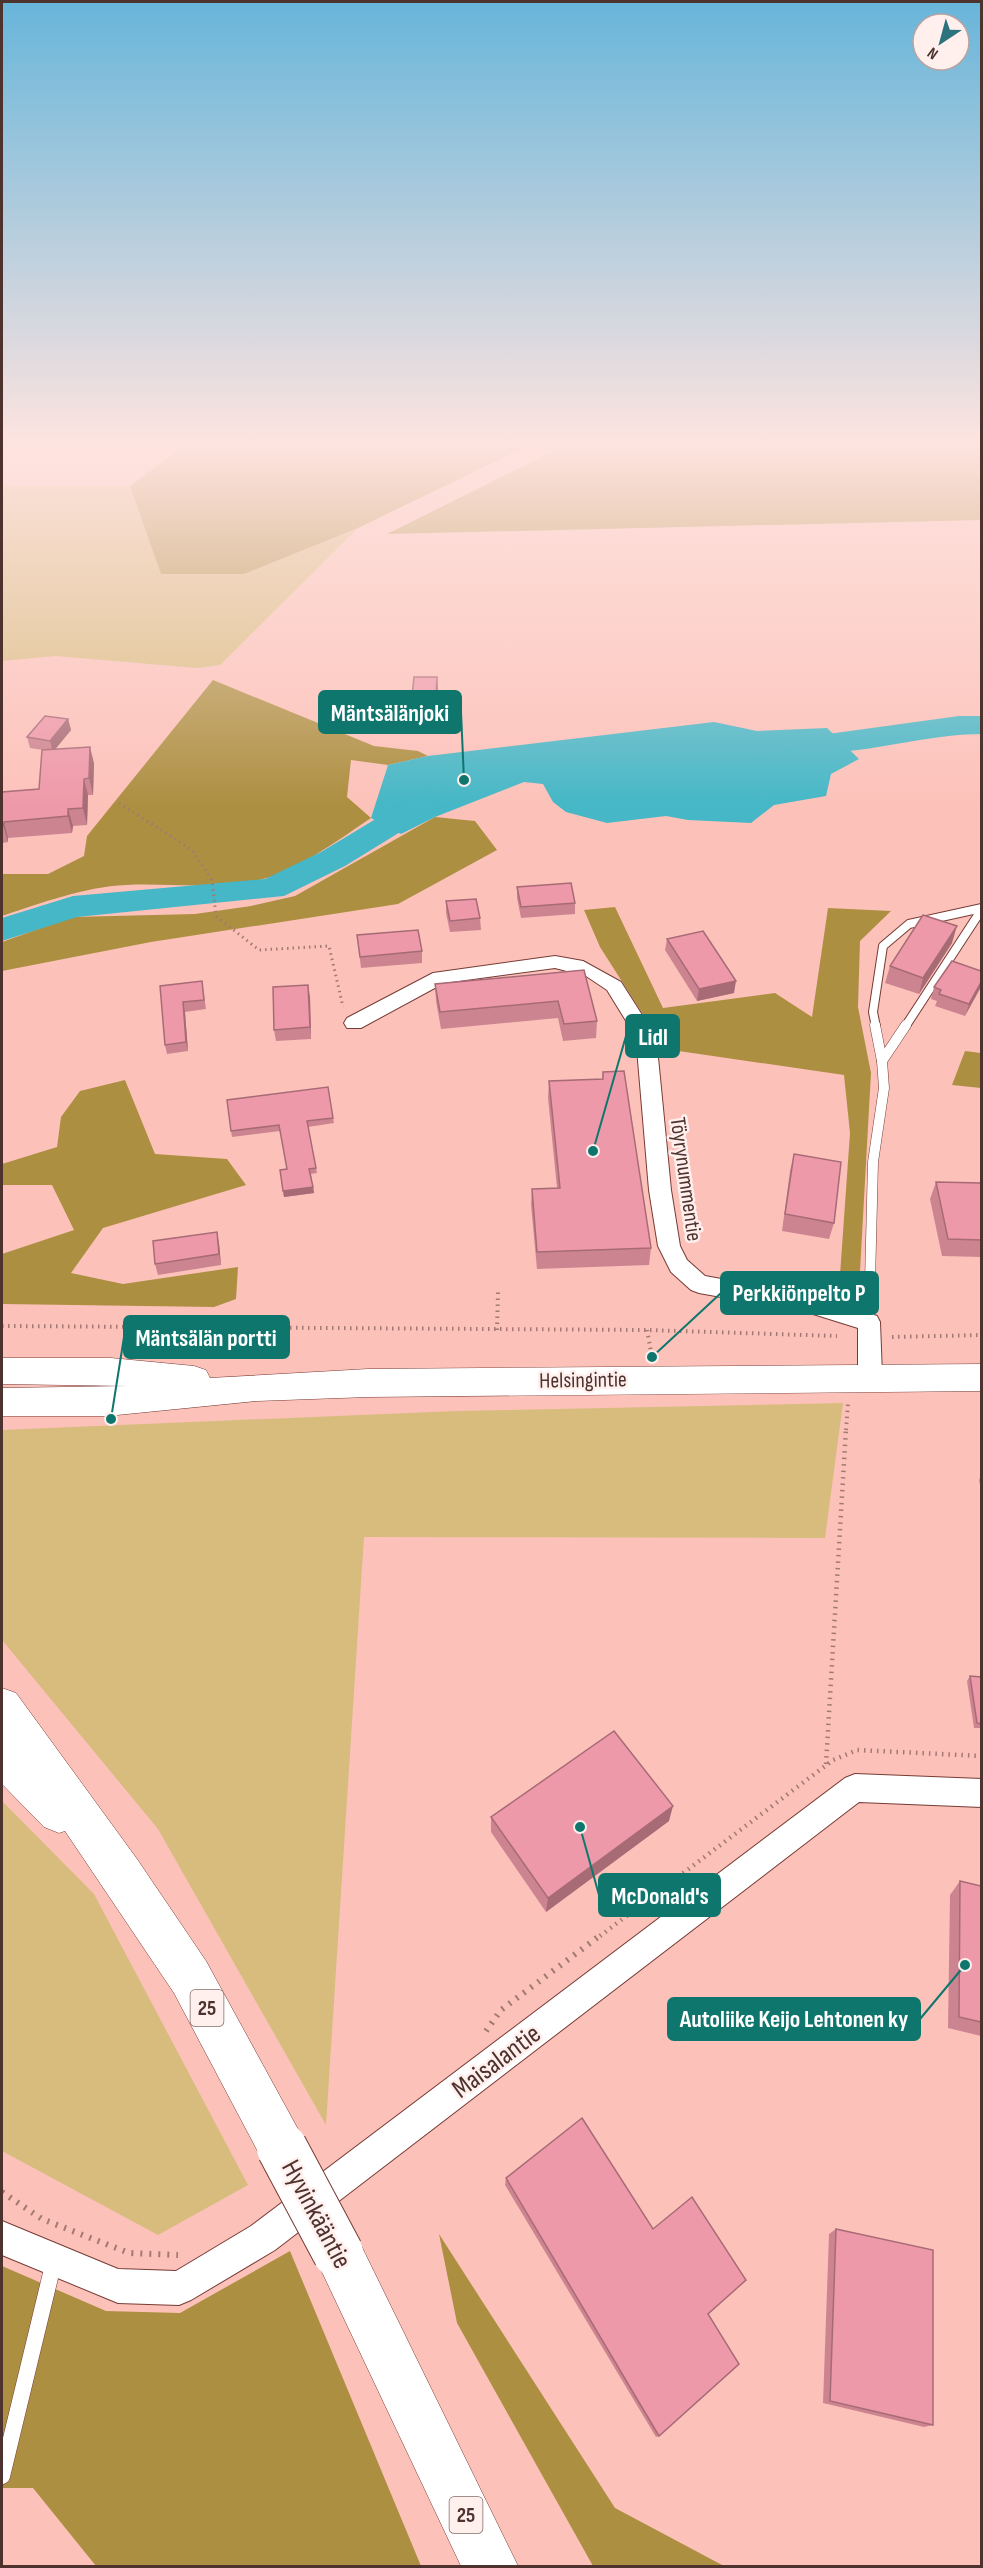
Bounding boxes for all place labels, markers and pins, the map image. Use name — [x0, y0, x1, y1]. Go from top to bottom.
callout: Mäntsälänjoki — [319, 691, 461, 733]
callout: Lidl — [626, 1015, 679, 1057]
callout: Perkkiönpelto P — [721, 1272, 878, 1314]
callout: Mäntsälän portti — [124, 1316, 289, 1358]
callout: McDonald's — [599, 1874, 720, 1916]
callout: Autoliike Keijo Lehtonen ky — [668, 1998, 920, 2040]

